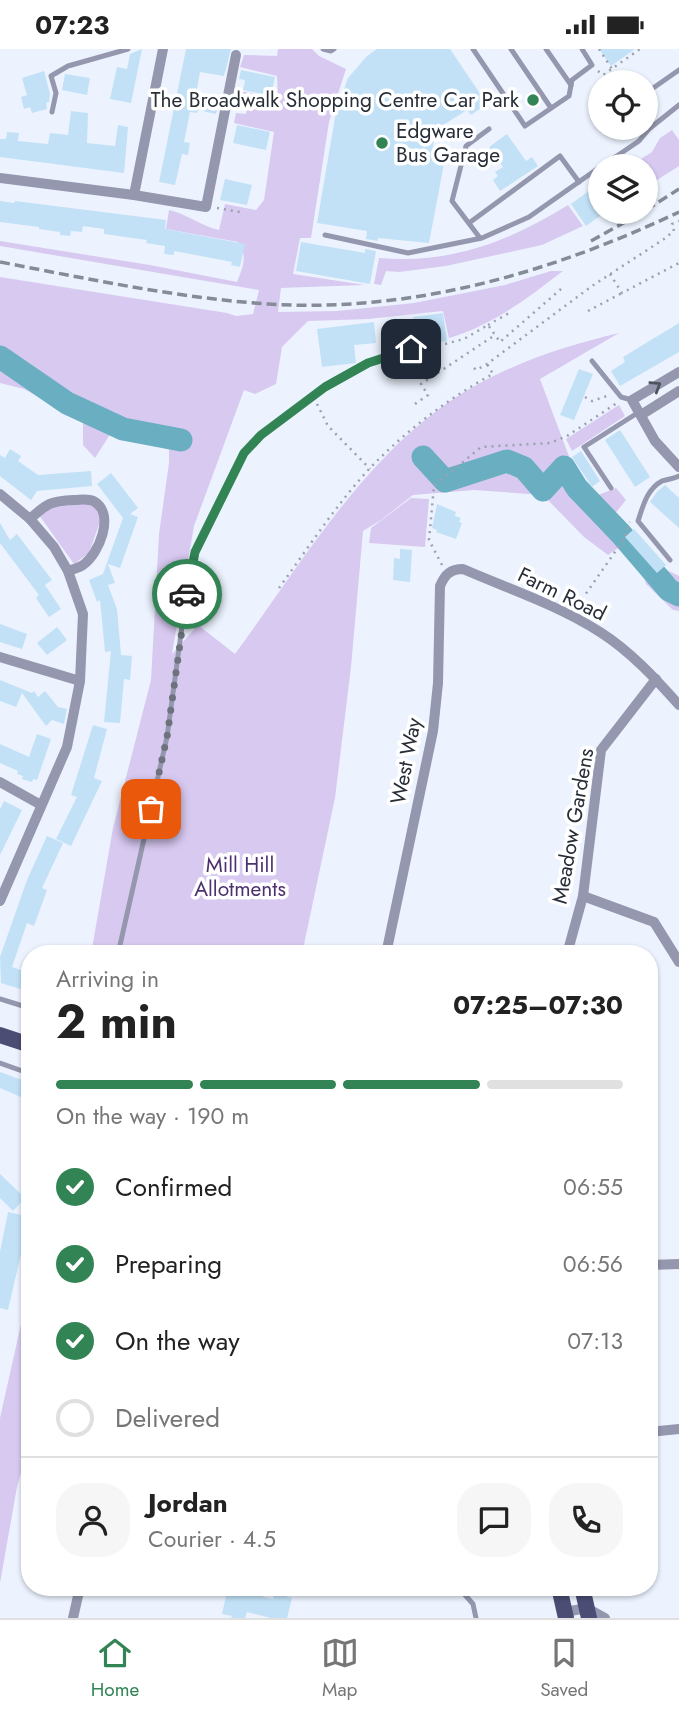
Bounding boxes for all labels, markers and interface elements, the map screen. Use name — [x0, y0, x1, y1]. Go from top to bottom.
text: 07:23 — [35, 6, 109, 44]
map controls — [588, 70, 658, 224]
button: locate — [588, 70, 658, 140]
place label: The Broadwalk Shopping Centre Car Park — [151, 85, 520, 115]
marker: The Broadwalk Shopping Centre Car Park — [525, 92, 541, 108]
place label: Edgware Bus Garage — [396, 116, 500, 170]
marker: Edgware Bus Garage — [374, 135, 390, 151]
button: layers — [588, 154, 658, 224]
pin — [381, 319, 441, 379]
icon: home — [392, 330, 430, 368]
one-way arrow — [648, 381, 661, 394]
courier — [152, 559, 222, 629]
street label: Farm Road — [513, 560, 611, 628]
icon: car — [168, 575, 206, 613]
street label: West Way — [383, 714, 429, 807]
street label: Meadow Gardens — [545, 746, 601, 906]
pin — [121, 779, 181, 839]
icon: bag — [132, 790, 170, 828]
park label: Mill Hill Allotments — [194, 850, 286, 904]
text: Arriving in — [56, 962, 159, 996]
text: 07:25–07:30 — [453, 986, 623, 1024]
text: 2 min — [56, 989, 177, 1055]
text: On the way · 190 m — [56, 1099, 249, 1133]
icon: check — [56, 1168, 94, 1206]
text: Confirmed — [115, 1168, 232, 1206]
text: 06:55 — [563, 1170, 623, 1204]
icon: check — [56, 1245, 94, 1283]
text: Preparing — [115, 1245, 222, 1283]
text: 06:56 — [563, 1247, 623, 1281]
icon: check — [56, 1322, 94, 1360]
text: On the way — [115, 1322, 240, 1360]
text: 07:13 — [567, 1324, 623, 1358]
text: Delivered — [115, 1399, 220, 1437]
button: person — [56, 1483, 130, 1557]
button: chat — [457, 1483, 531, 1557]
button: phone — [549, 1483, 623, 1557]
text: Jordan — [148, 1484, 228, 1522]
text: Courier · 4.5 — [148, 1522, 276, 1556]
tab: Home — [91, 1634, 139, 1703]
tab: Map — [321, 1634, 359, 1703]
tab: Saved — [540, 1634, 588, 1703]

